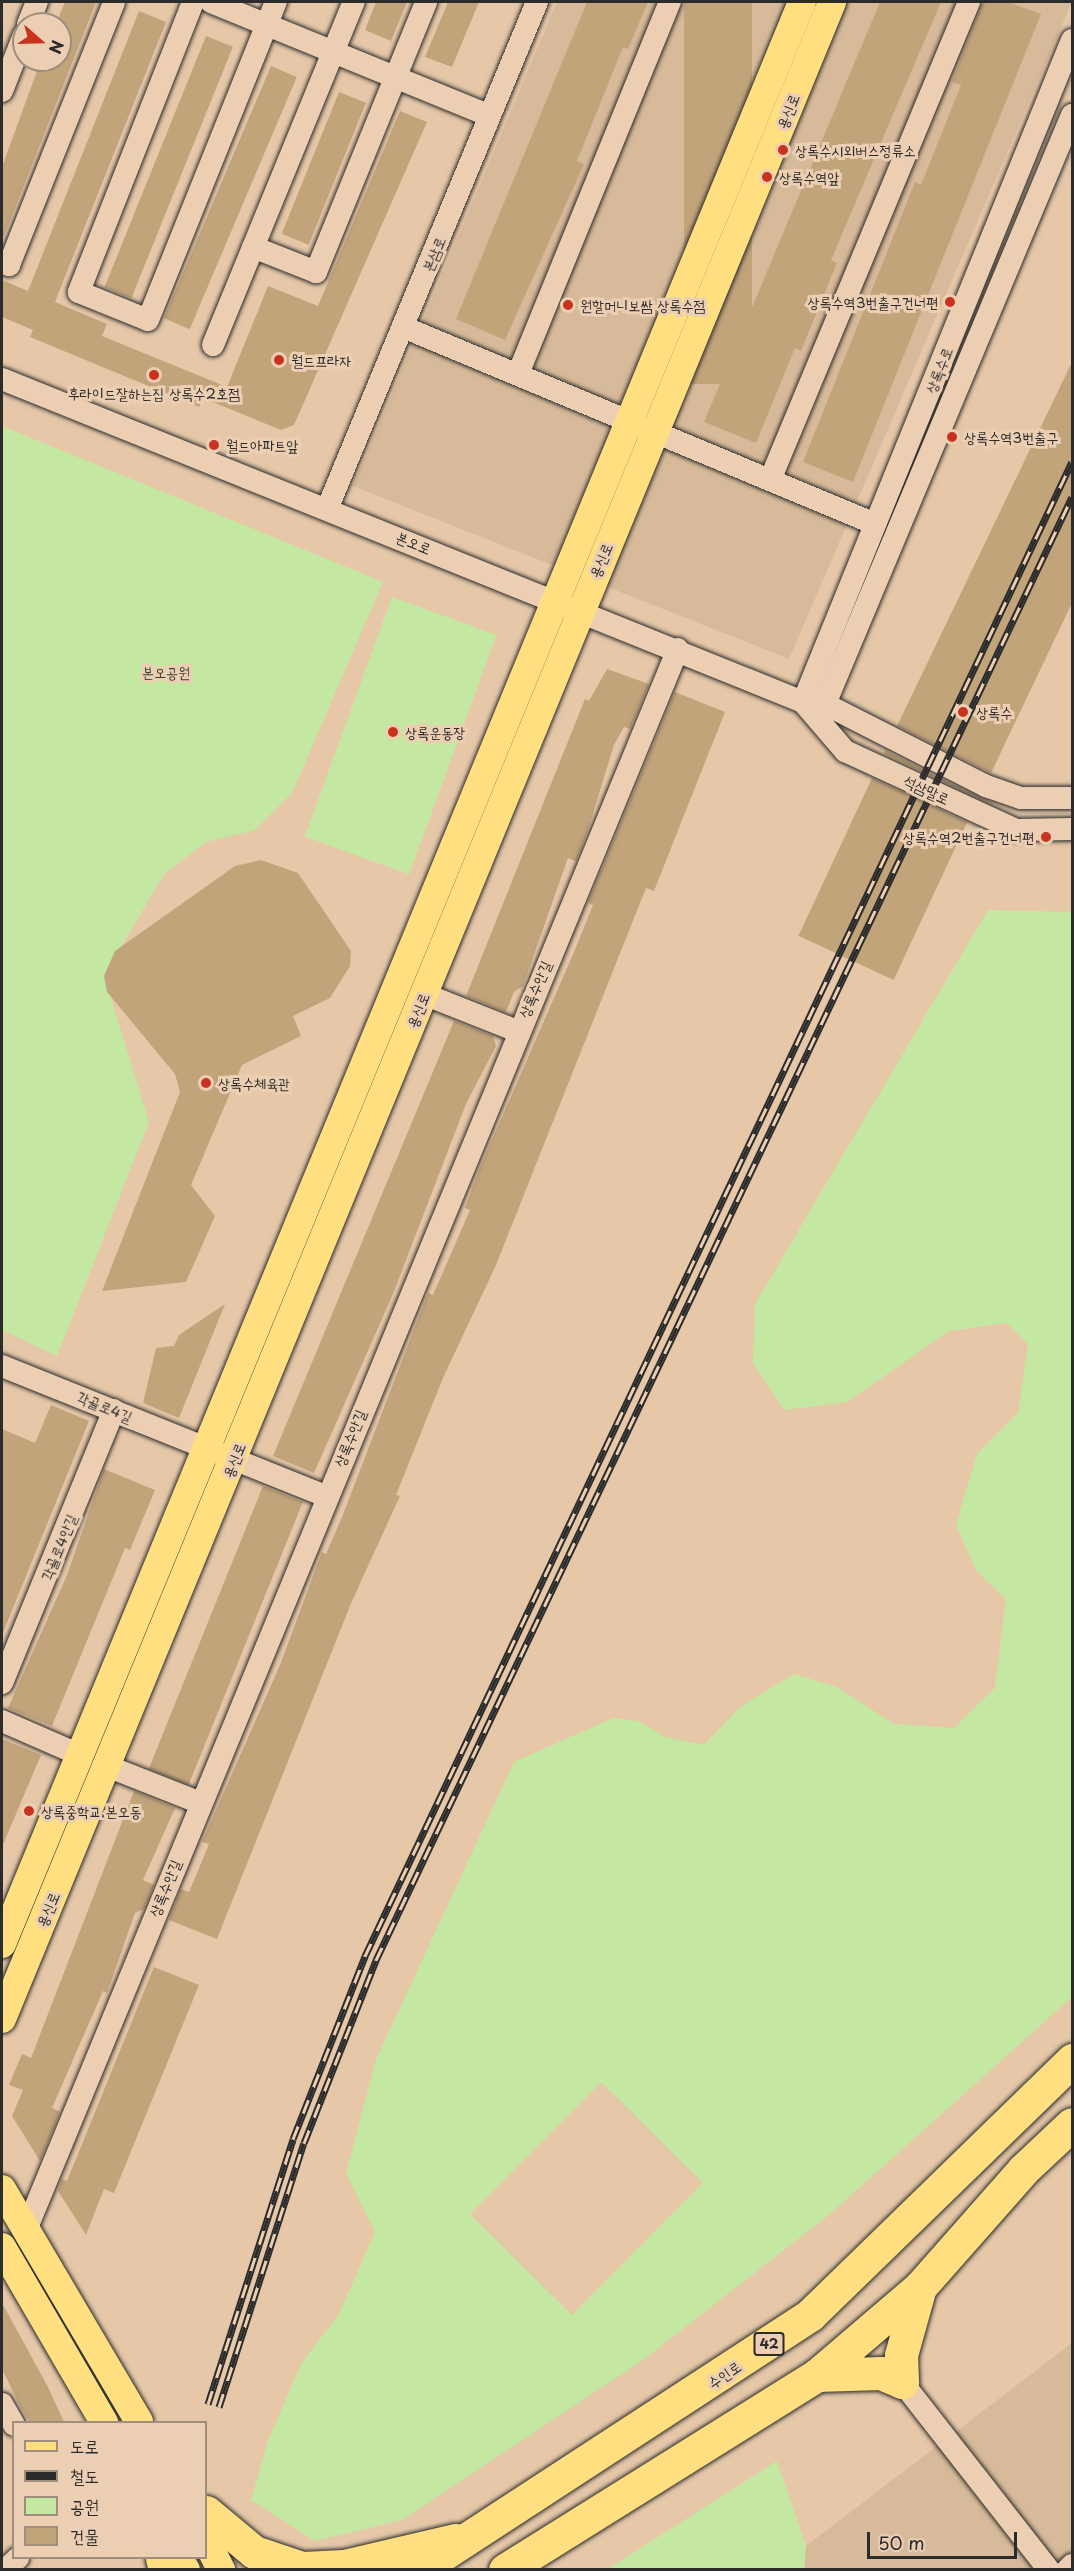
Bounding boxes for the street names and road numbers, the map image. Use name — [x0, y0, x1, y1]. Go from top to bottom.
street label: 용신로 — [772, 91, 802, 131]
street label: 본삼로 — [418, 234, 448, 274]
street label: 상록수로 — [921, 344, 955, 396]
street label: 본오로 — [394, 527, 434, 557]
street label: 용신로 — [585, 540, 615, 580]
street label: 석삼말로 — [901, 771, 953, 807]
street label: 상록수안길 — [514, 958, 554, 1020]
street label: 용신로 — [402, 990, 432, 1030]
street label: 각골로4길 — [75, 1387, 135, 1425]
street label: 상록수안길 — [329, 1407, 369, 1469]
street label: 용신로 — [218, 1440, 248, 1480]
street label: 각골로4안길 — [36, 1511, 80, 1583]
street label: 상록수안길 — [144, 1857, 184, 1919]
street label: 용신로 — [32, 1889, 62, 1929]
road number: 42 — [752, 2333, 786, 2355]
street label: 수인로 — [704, 2356, 744, 2392]

